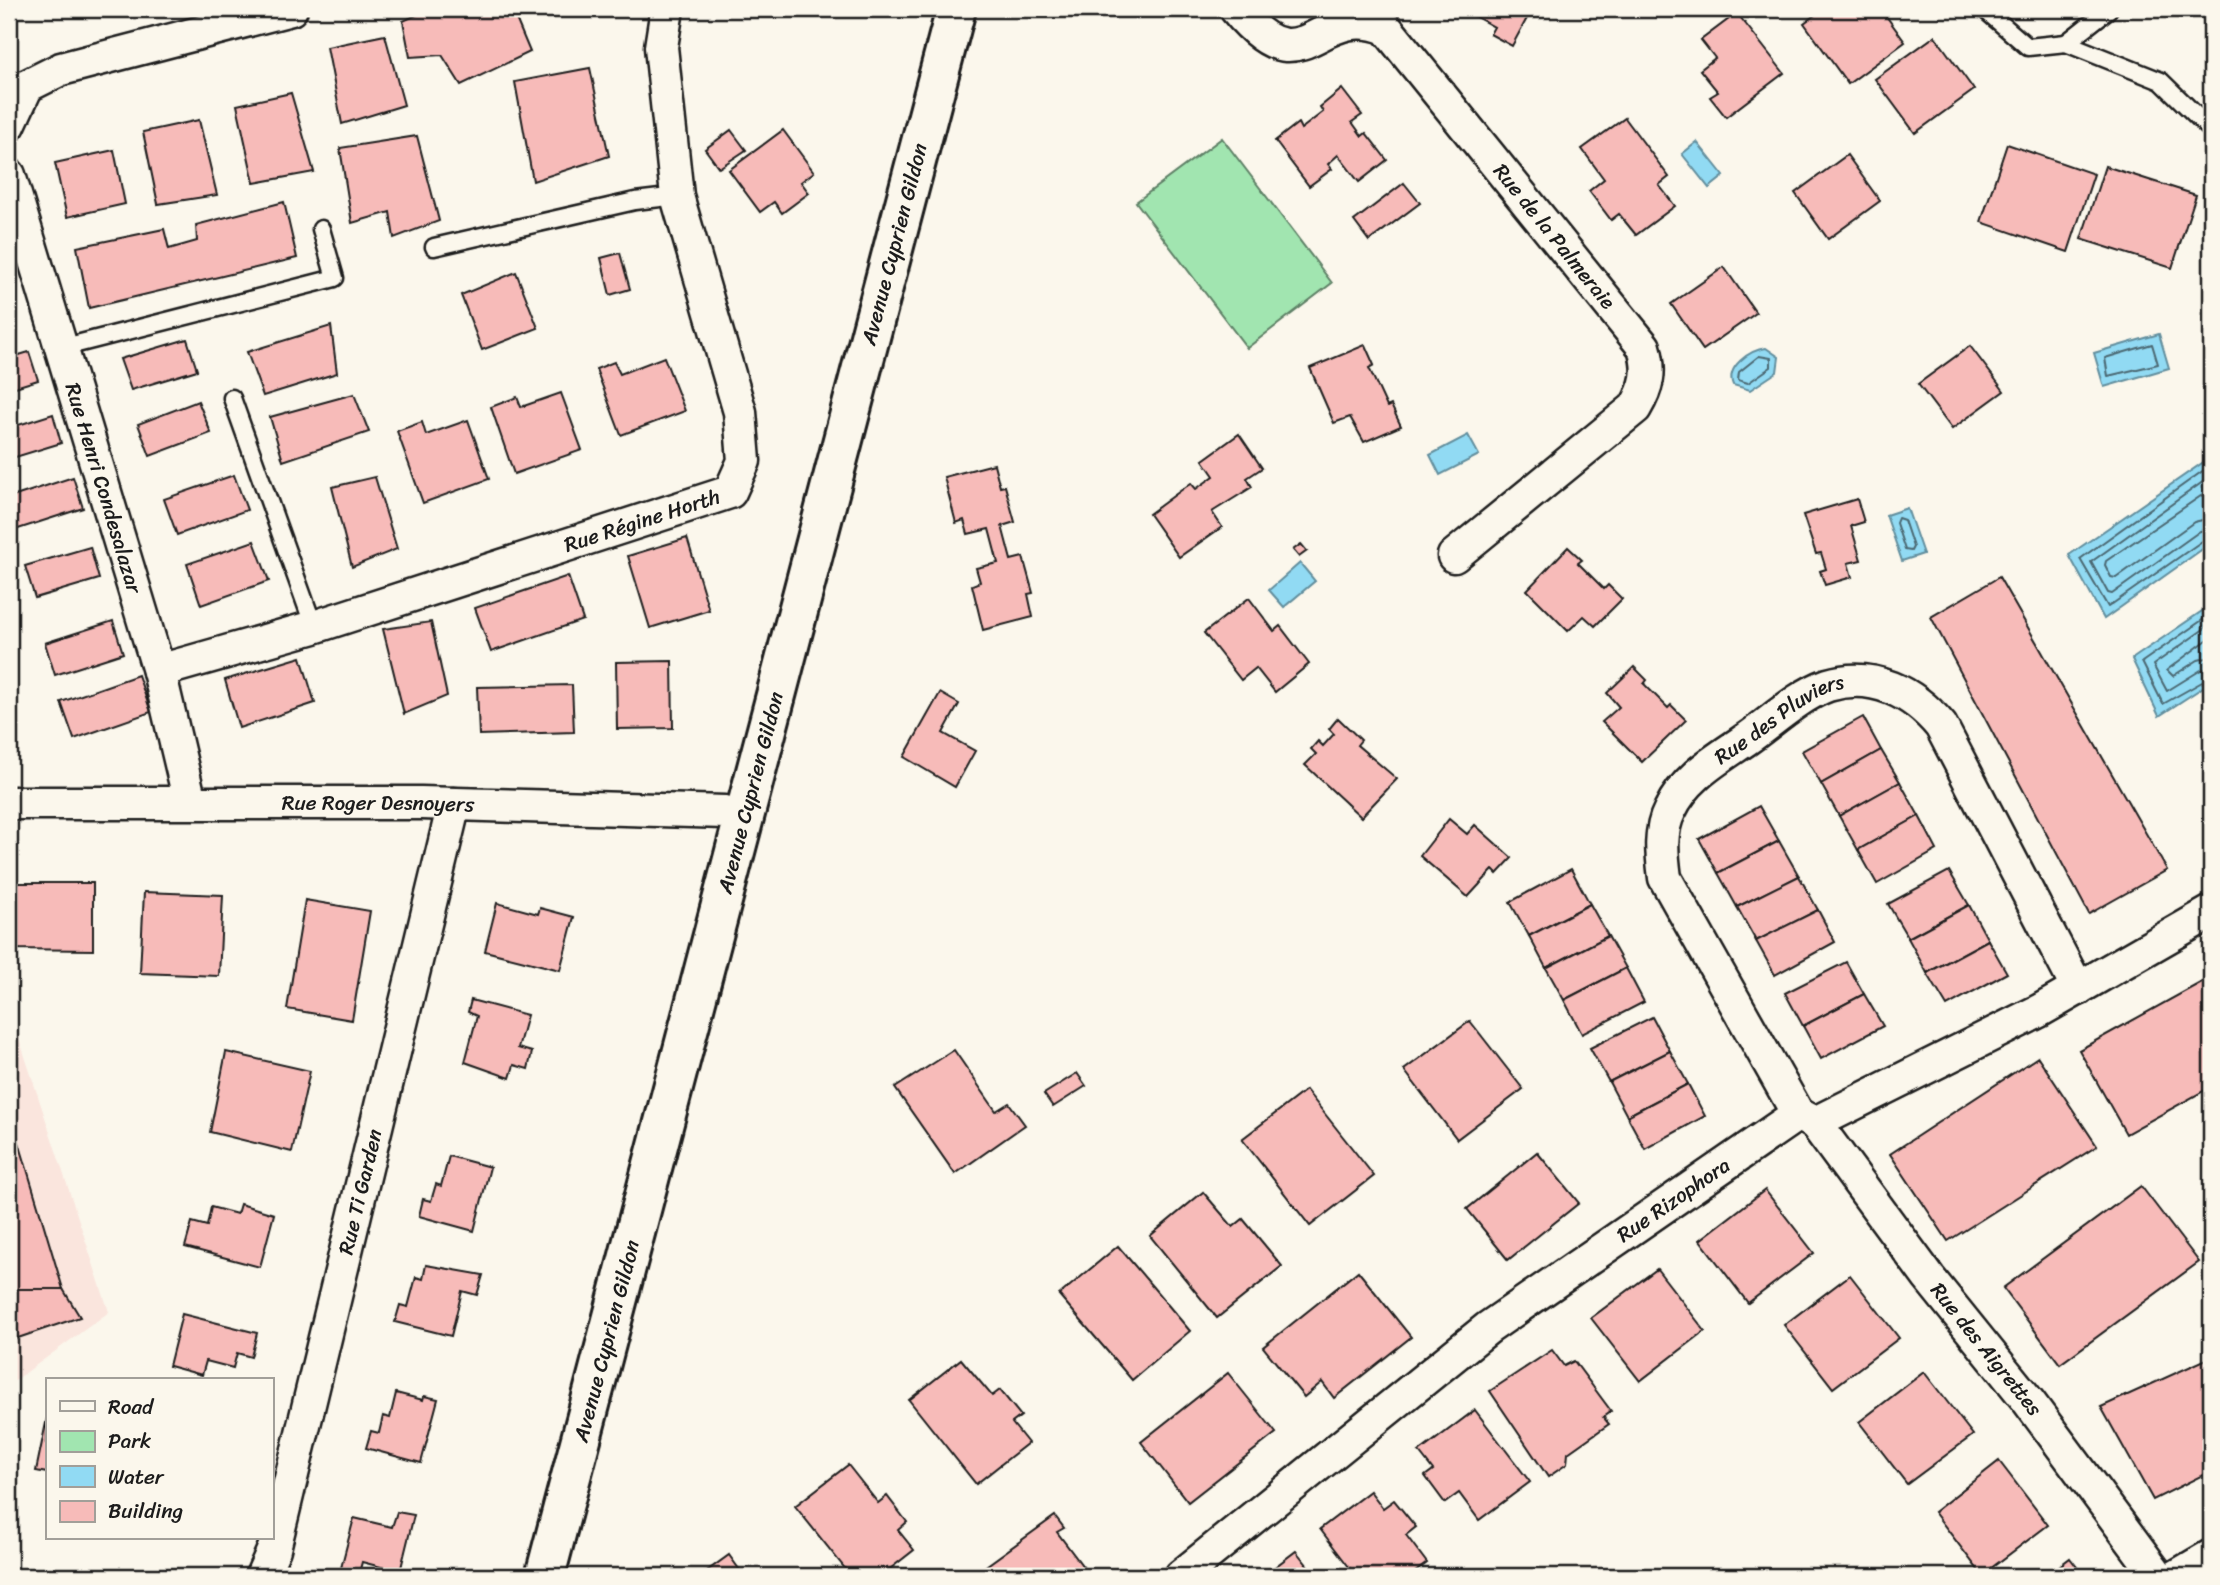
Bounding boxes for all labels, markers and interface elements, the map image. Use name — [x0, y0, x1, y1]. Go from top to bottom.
street label: Avenue Cyprien Gildon — [849, 139, 939, 350]
street label: Rue de la Palmeraie — [1483, 155, 1626, 318]
street label: Rue Henri Condesalazar — [54, 378, 154, 599]
street label: Rue Régine Horth — [559, 477, 725, 564]
street label: Rue des Pluviers — [1706, 663, 1847, 775]
street label: Avenue Cyprien Gildon — [706, 687, 795, 899]
street label: Rue Roger Desnoyers — [282, 784, 475, 824]
street label: Rue Ti Garden — [327, 1125, 394, 1259]
street label: Rue Rizophora — [1609, 1147, 1739, 1253]
street label: Avenue Cyprien Gildon — [562, 1236, 651, 1447]
street label: Rue des Aigrettes — [1920, 1274, 2053, 1425]
legend — [46, 1378, 273, 1540]
text: Road — [108, 1388, 155, 1426]
text: Park — [108, 1422, 151, 1460]
text: Water — [108, 1458, 165, 1496]
text: Building — [108, 1492, 184, 1530]

